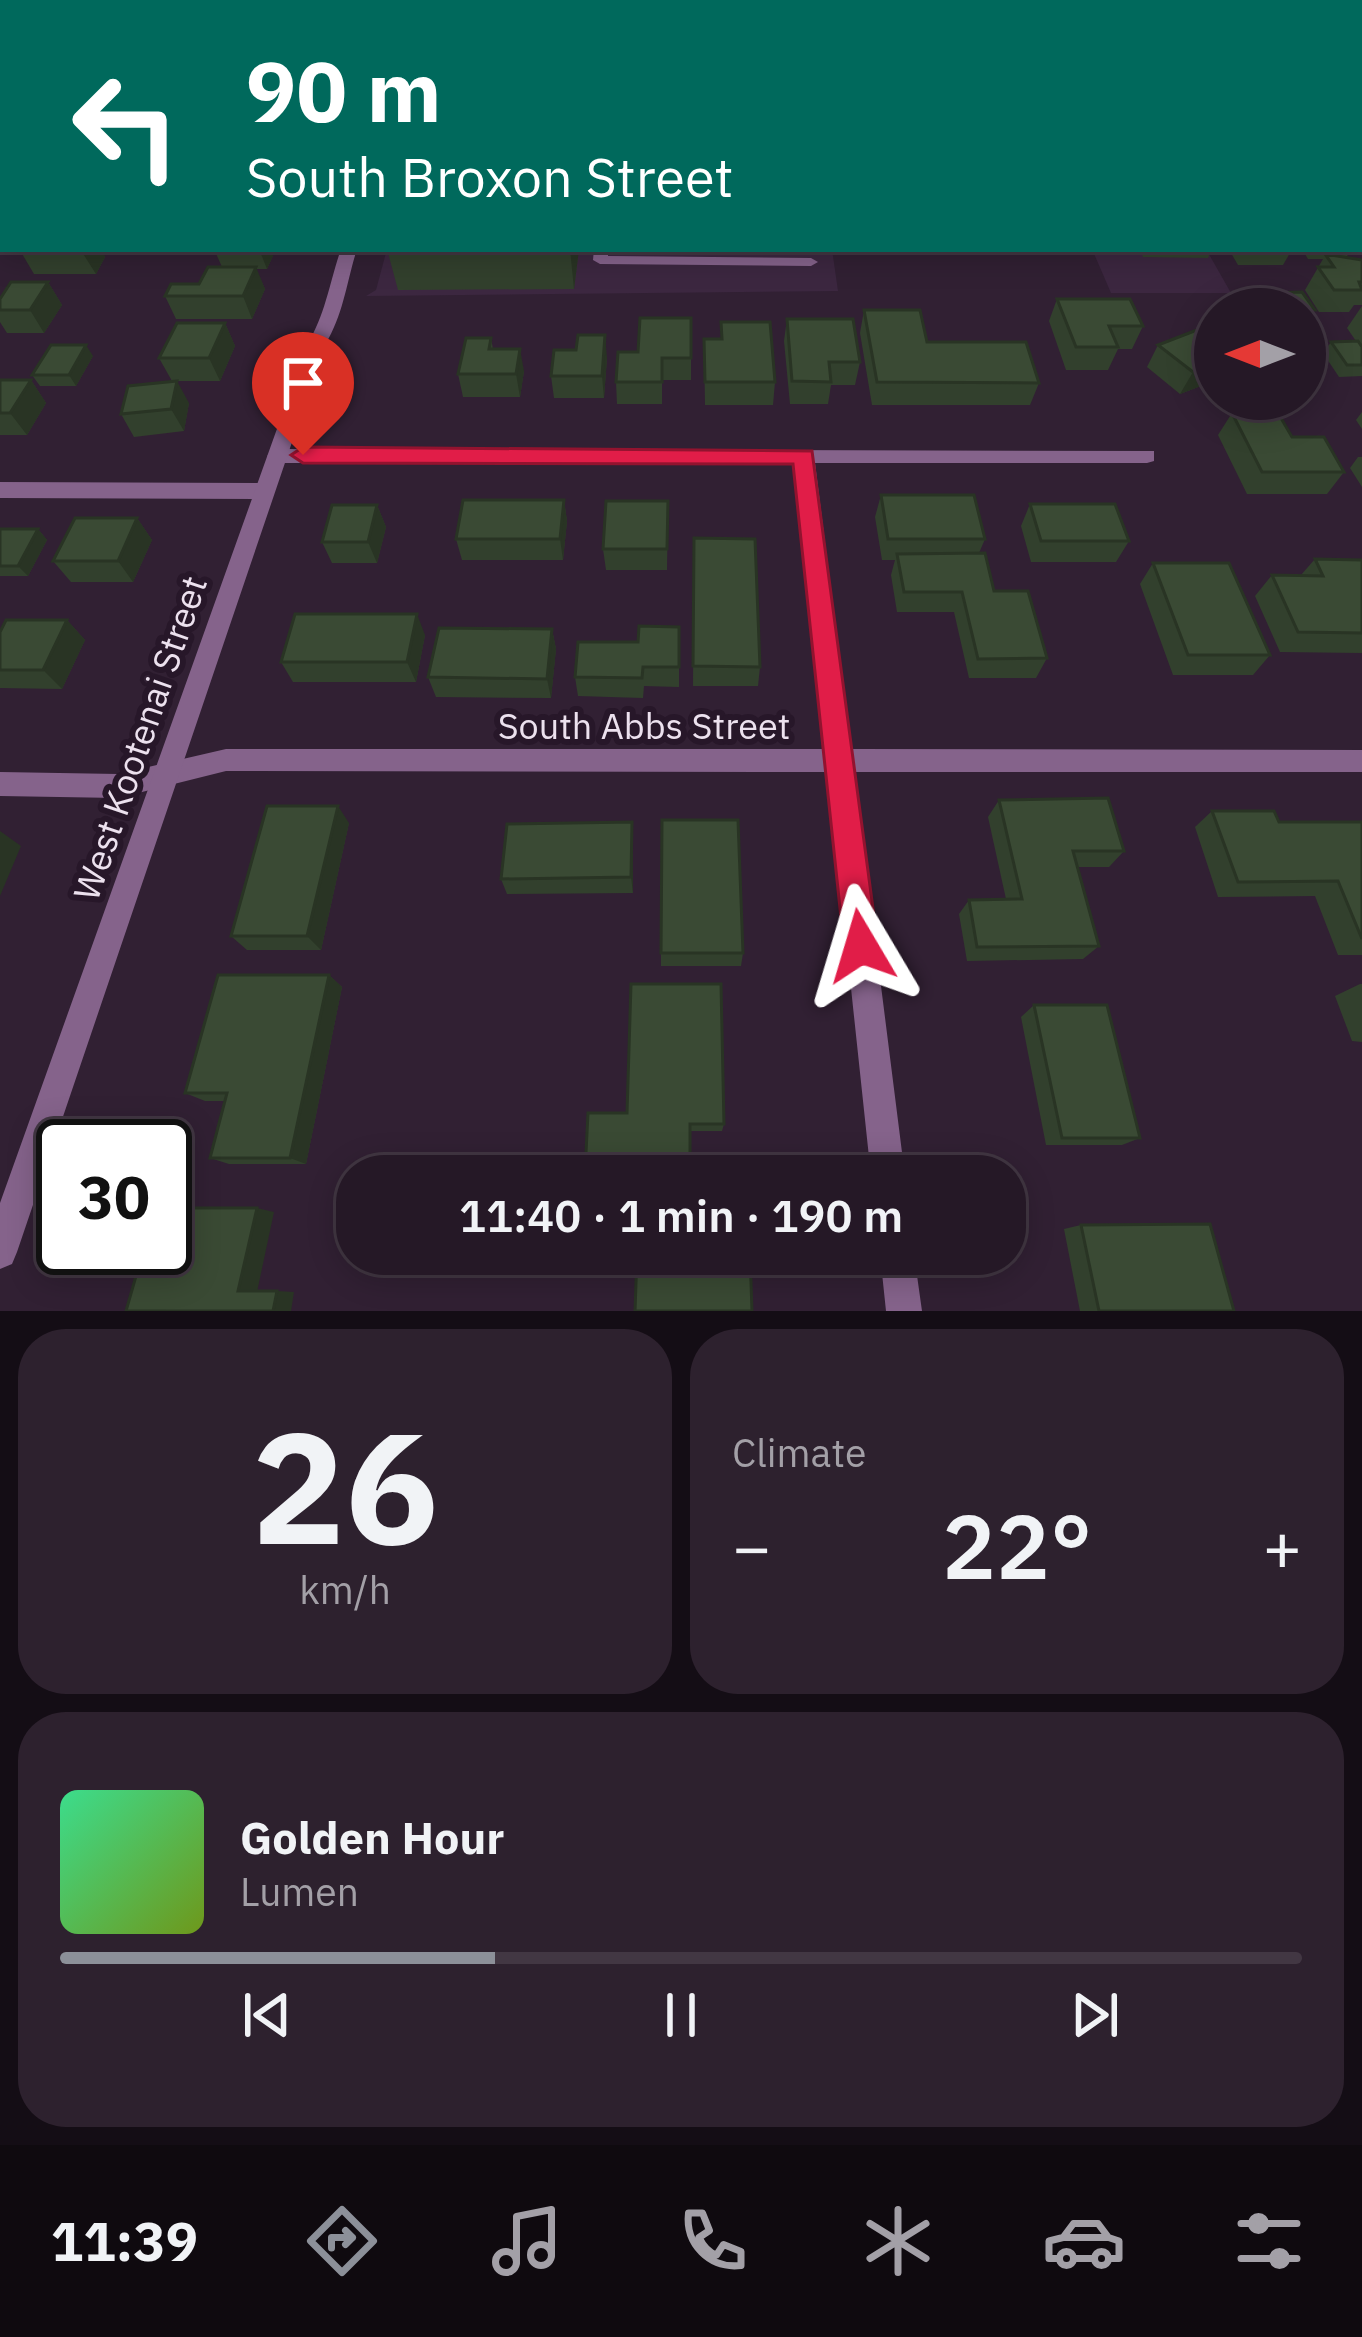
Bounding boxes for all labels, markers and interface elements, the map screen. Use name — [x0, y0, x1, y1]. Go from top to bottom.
text: 90 m — [246, 36, 442, 145]
icon: left — [48, 48, 204, 204]
text: South Broxon Street — [246, 142, 734, 212]
north arrow — [1194, 288, 1326, 420]
map controls — [1194, 288, 1326, 420]
pin — [252, 332, 354, 455]
icon: arrive — [270, 350, 336, 416]
street label: West Kootenai Street — [62, 569, 217, 906]
street label: South Abbs Street — [498, 702, 790, 749]
position arrow — [798, 883, 924, 1009]
speed limit sign: 30 — [36, 1119, 192, 1275]
text: 11:40 · 1 min · 190 m — [459, 1186, 903, 1244]
text: 26 — [251, 1384, 439, 1587]
text: Climate — [732, 1427, 866, 1478]
text: 22° — [942, 1487, 1092, 1604]
text: − — [732, 1503, 772, 1589]
text: + — [1262, 1503, 1302, 1589]
text: km/h — [299, 1564, 391, 1615]
text: Golden Hour — [240, 1808, 504, 1866]
text: Lumen — [240, 1866, 359, 1917]
icon: previous — [234, 1982, 300, 2048]
icon: pause — [648, 1982, 714, 2048]
icon: next — [1062, 1982, 1128, 2048]
icon: directions — [300, 2199, 384, 2283]
icon: music — [485, 2199, 569, 2283]
icon: phone — [671, 2199, 755, 2283]
icon: climate — [856, 2199, 940, 2283]
icon: car — [1042, 2199, 1126, 2283]
icon: filters — [1227, 2199, 1311, 2283]
text: 11:39 — [51, 2206, 198, 2276]

